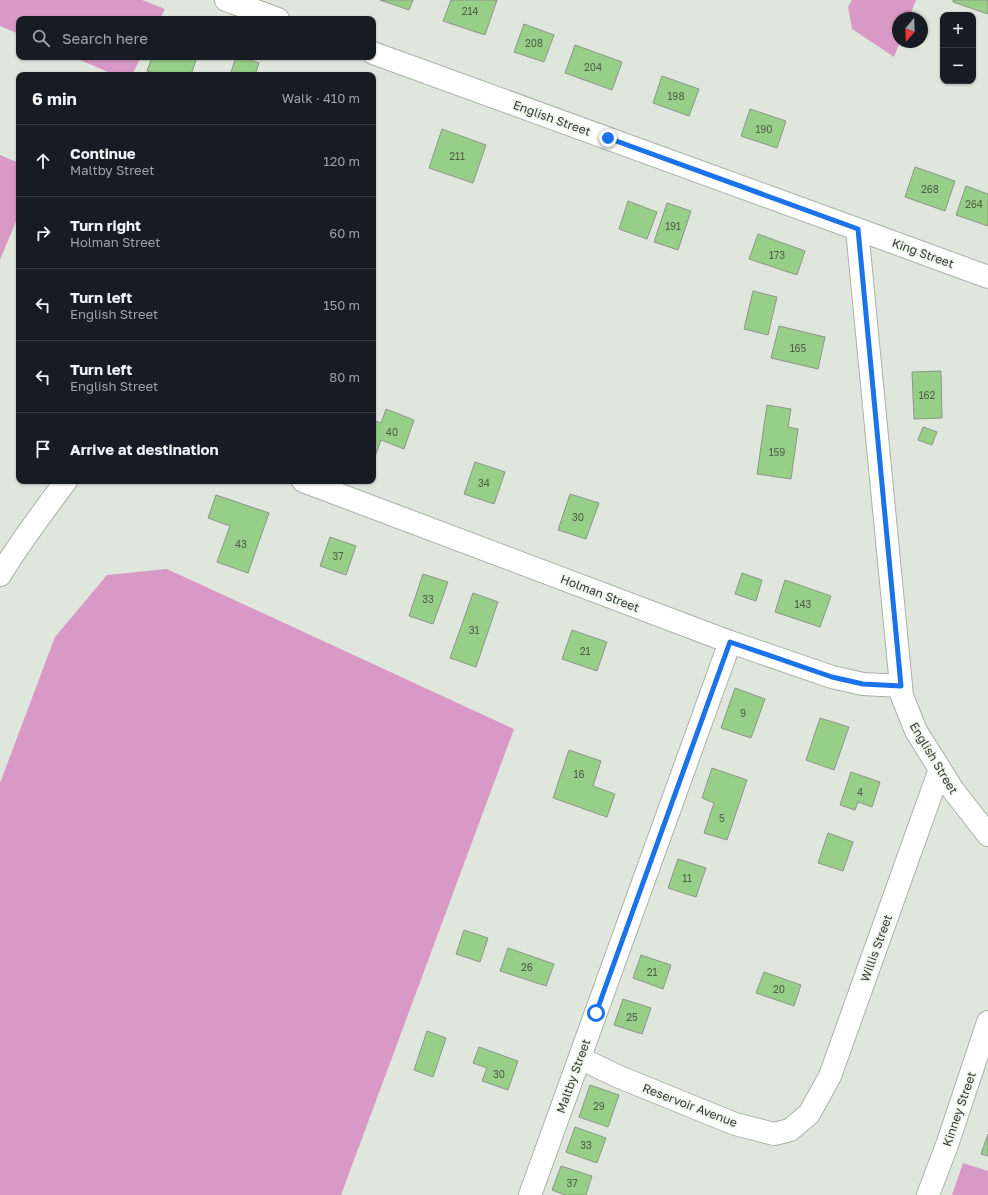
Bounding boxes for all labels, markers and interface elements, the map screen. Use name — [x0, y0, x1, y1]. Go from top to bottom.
house number: 214 — [462, 5, 478, 17]
north arrow — [892, 12, 928, 48]
map controls — [940, 12, 976, 84]
button: + — [940, 12, 976, 48]
search box — [16, 16, 376, 60]
icon: search — [30, 27, 52, 49]
text: Search here — [62, 29, 148, 47]
house number: 208 — [525, 37, 543, 49]
button: − — [940, 48, 976, 84]
house number: 204 — [584, 61, 602, 73]
text: 6 min — [32, 88, 77, 109]
text: Walk · 410 m — [282, 90, 360, 106]
house number: 198 — [668, 90, 685, 102]
street label: English Street — [511, 97, 593, 139]
house number: 190 — [755, 123, 773, 135]
route end — [599, 129, 617, 147]
text: Continue — [70, 144, 136, 162]
icon: ahead — [32, 150, 54, 172]
house number: 211 — [449, 150, 465, 162]
text: 120 m — [323, 153, 360, 169]
text: Maltby Street — [70, 162, 154, 178]
house number: 268 — [921, 183, 939, 195]
house number: 264 — [965, 198, 983, 210]
text: Turn right — [70, 216, 141, 234]
house number: 191 — [665, 220, 681, 232]
icon: right — [32, 222, 54, 244]
text: 60 m — [329, 225, 360, 241]
text: Holman Street — [70, 234, 160, 250]
street label: King Street — [890, 235, 956, 271]
house number: 173 — [769, 249, 785, 261]
text: Turn left — [70, 288, 132, 306]
icon: left — [32, 294, 54, 316]
text: 150 m — [323, 297, 360, 313]
text: English Street — [70, 306, 158, 322]
house number: 165 — [790, 342, 807, 354]
text: Turn left — [70, 360, 132, 378]
icon: left — [32, 366, 54, 388]
text: 80 m — [329, 369, 360, 385]
text: English Street — [70, 378, 158, 394]
house number: 162 — [919, 389, 936, 401]
house number: 40 — [386, 426, 398, 438]
icon: arrive — [32, 438, 54, 460]
text: Arrive at destination — [70, 440, 219, 458]
house number: 159 — [769, 446, 785, 458]
house number: 34 — [478, 477, 490, 489]
house number: 30 — [572, 511, 584, 523]
house number: 43 — [235, 538, 247, 550]
house number: 37 — [332, 550, 344, 562]
street label: Holman Street — [558, 571, 642, 615]
house number: 33 — [422, 593, 434, 605]
house number: 143 — [795, 598, 812, 610]
house number: 31 — [469, 624, 479, 636]
house number: 21 — [580, 645, 590, 657]
house number: 9 — [740, 707, 746, 719]
street label: English Street — [907, 719, 961, 797]
house number: 16 — [574, 768, 584, 780]
house number: 4 — [857, 786, 863, 798]
house number: 5 — [719, 812, 725, 824]
house number: 11 — [682, 872, 692, 884]
street label: Willis Street — [857, 912, 895, 984]
house number: 26 — [521, 961, 533, 973]
house number: 21 — [647, 966, 657, 978]
house number: 20 — [773, 983, 785, 995]
route start — [587, 1004, 605, 1022]
house number: 25 — [626, 1011, 638, 1023]
street label: Maltby Street — [553, 1037, 593, 1115]
house number: 30 — [493, 1068, 505, 1080]
street label: Kinney Street — [939, 1069, 979, 1148]
street label: Reservoir Avenue — [640, 1080, 740, 1130]
house number: 29 — [593, 1100, 605, 1112]
house number: 33 — [580, 1139, 592, 1151]
house number: 37 — [566, 1177, 578, 1189]

